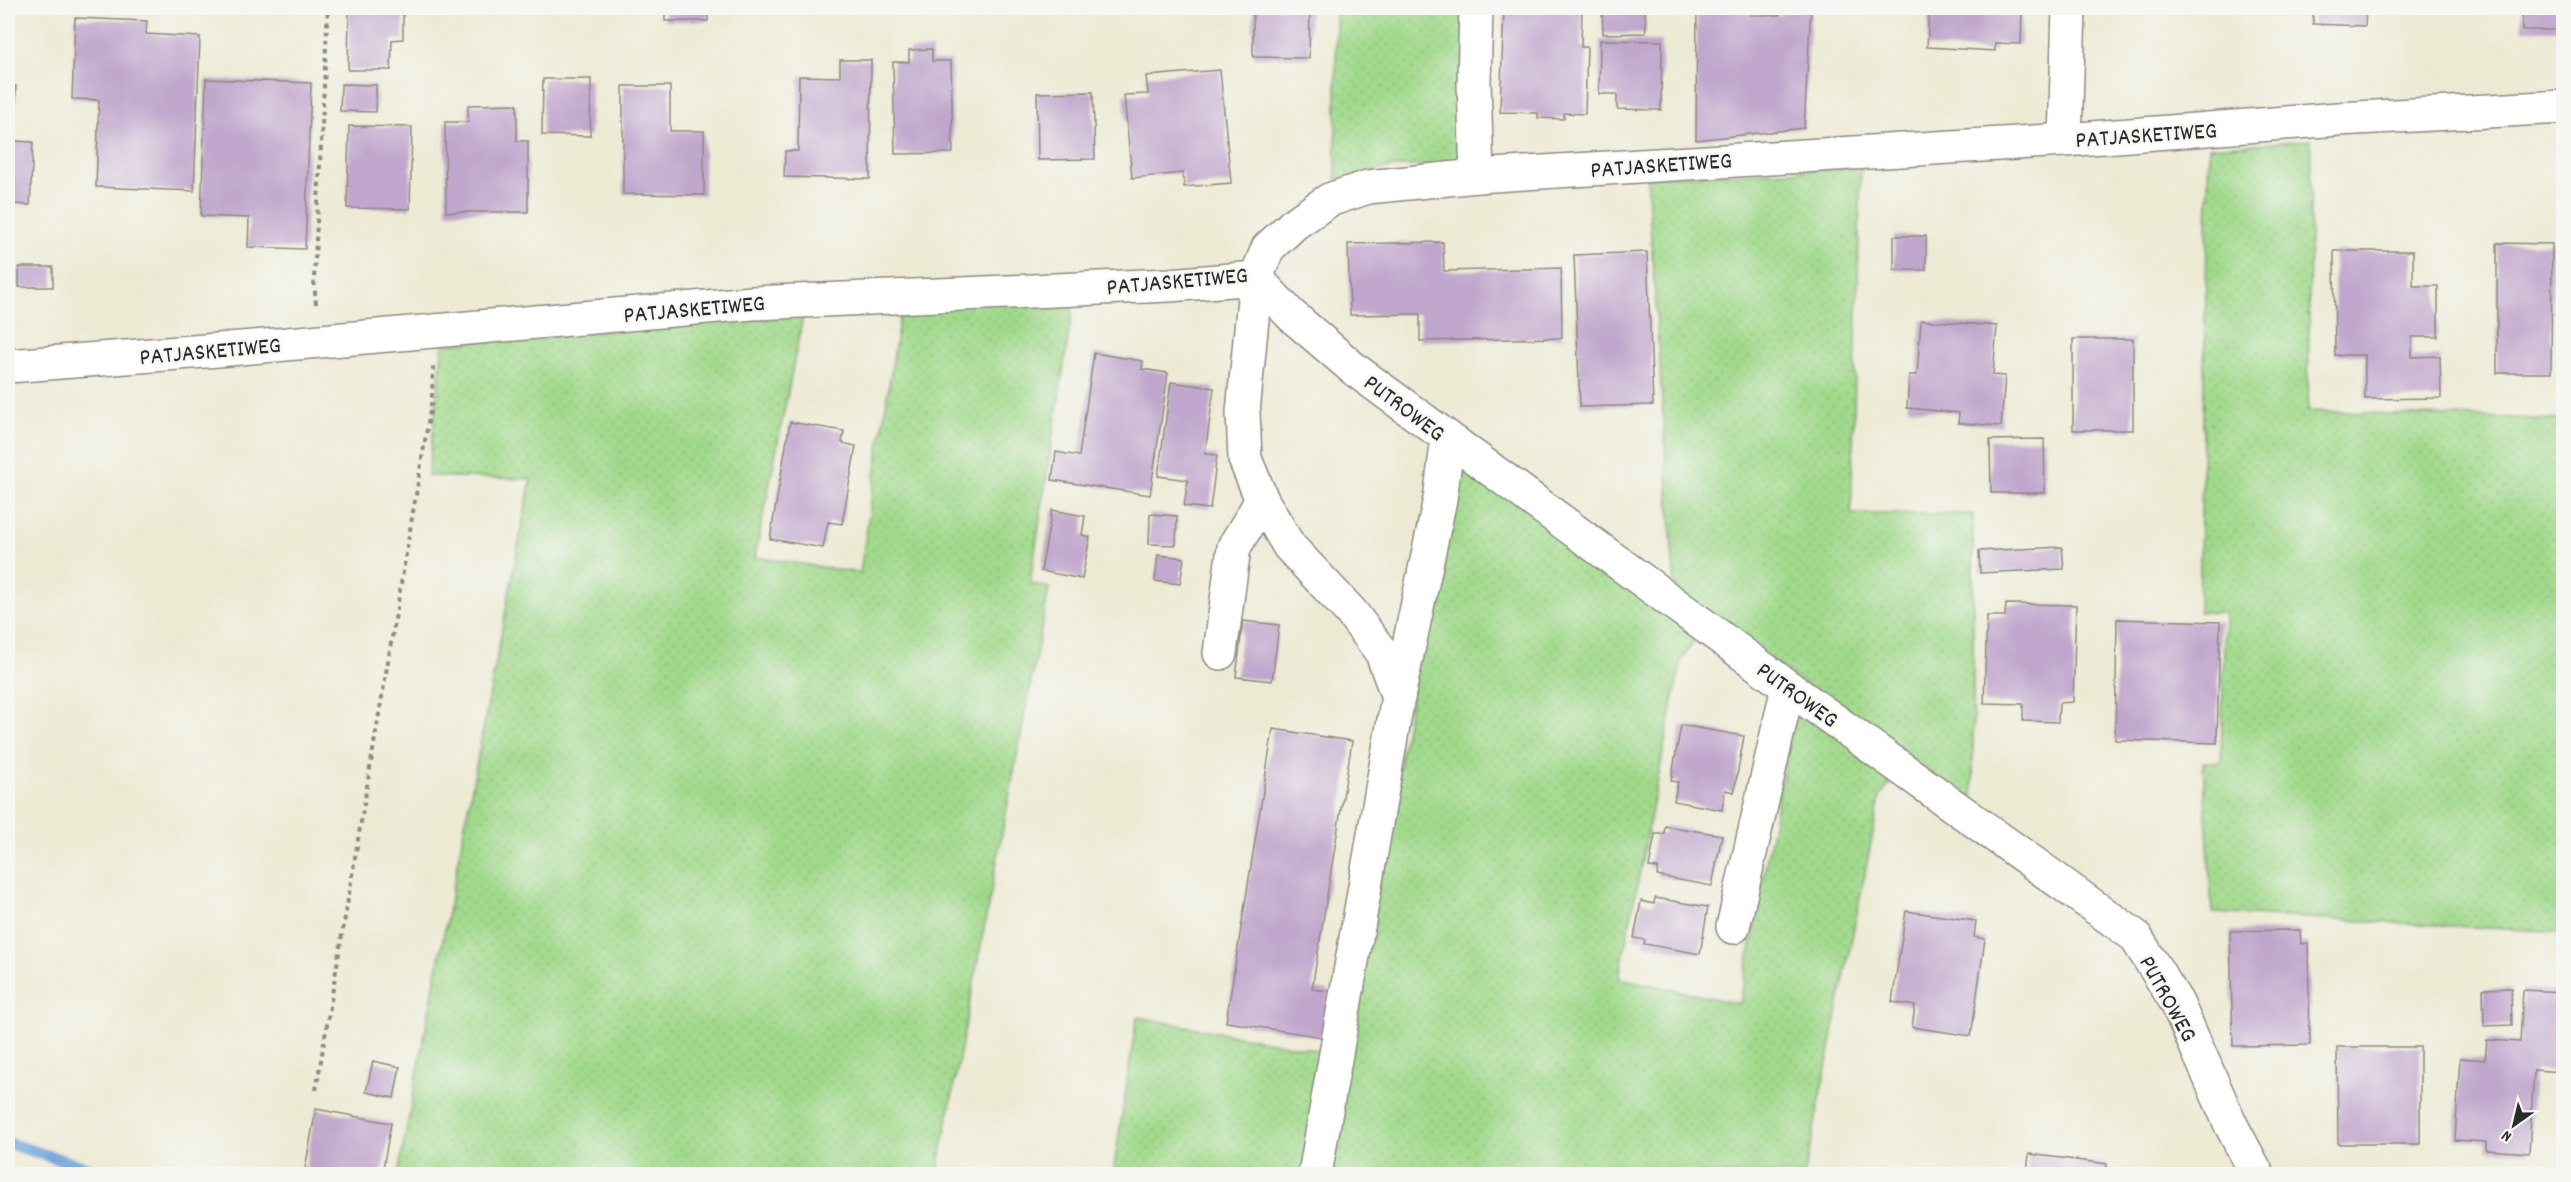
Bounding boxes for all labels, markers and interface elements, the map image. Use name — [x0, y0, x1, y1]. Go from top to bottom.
street label: PATJASKETIWEG — [2074, 115, 2218, 159]
street label: PATJASKETIWEG — [1589, 145, 1733, 189]
street label: PATJASKETIWEG — [1105, 260, 1249, 306]
street label: PATJASKETIWEG — [622, 288, 766, 334]
street label: PATJASKETIWEG — [138, 330, 282, 376]
street label: PUTROWEG — [1355, 367, 1451, 451]
street label: PUTROWEG — [1748, 655, 1844, 738]
street label: PUTROWEG — [2129, 950, 2204, 1049]
north arrow — [2484, 1095, 2544, 1155]
text: N — [2497, 1124, 2517, 1147]

